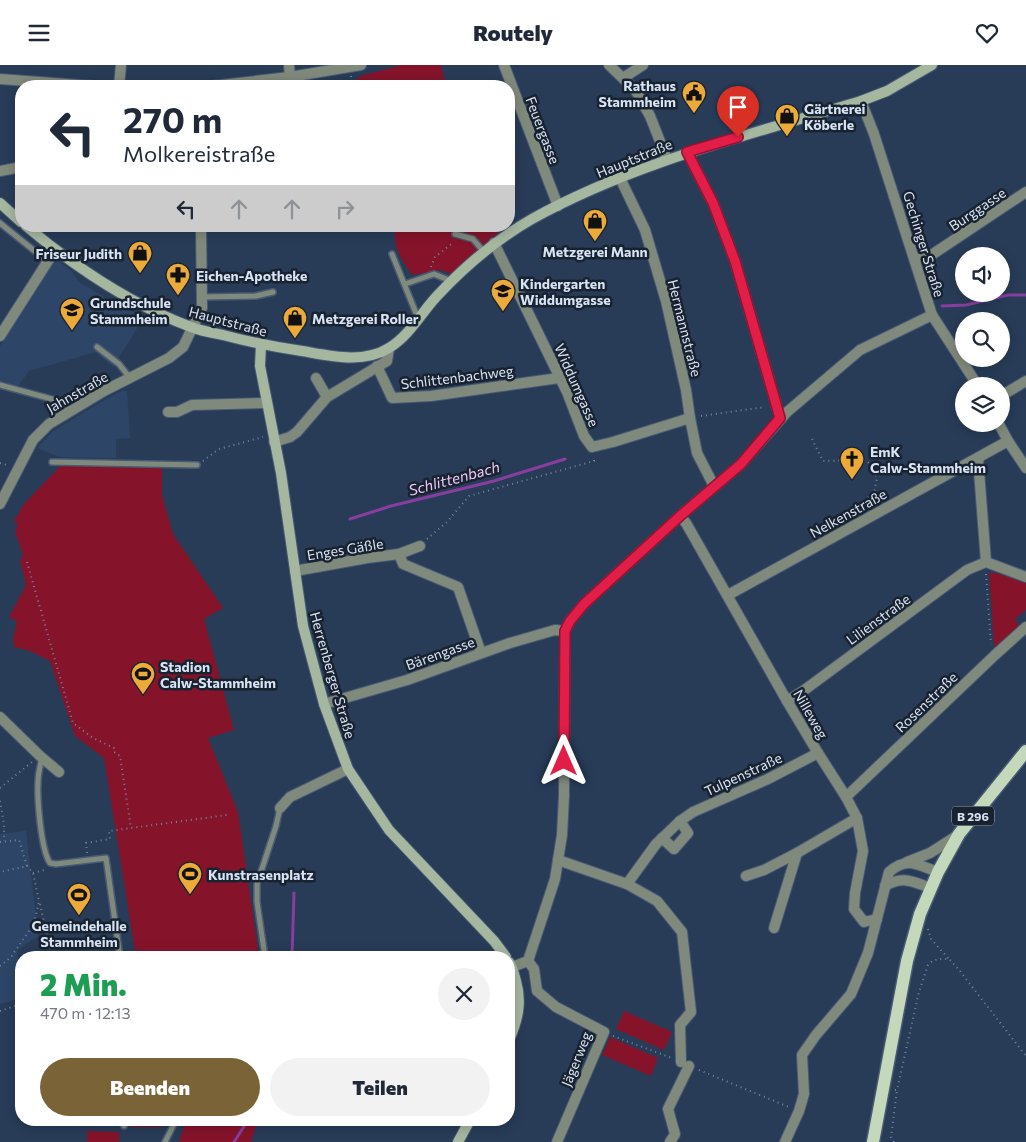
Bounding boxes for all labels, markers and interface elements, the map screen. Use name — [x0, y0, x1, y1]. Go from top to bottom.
icon: menu — [25, 19, 53, 47]
text: Routely — [473, 19, 553, 46]
icon: heart — [973, 19, 1001, 47]
place label: Rathaus Stammheim — [598, 77, 676, 110]
public building icon: Rathaus Stammheim — [681, 80, 707, 114]
pin — [717, 86, 759, 137]
icon: arrive — [724, 93, 752, 121]
street label: Feuergasse — [522, 94, 564, 166]
text: 270 m — [123, 97, 222, 140]
icon: left — [40, 100, 105, 165]
place label: Gärtnerei Köberle — [804, 100, 866, 133]
shop icon: Gärtnerei Köberle — [774, 103, 800, 137]
street label: Hauptstraße — [594, 135, 674, 181]
text: Molkereistraße — [123, 140, 275, 167]
street label: Burggasse — [945, 184, 1009, 234]
street label: Gechinger Straße — [900, 189, 948, 299]
icon: left — [172, 195, 200, 223]
icon: ahead — [225, 195, 253, 223]
icon: ahead — [278, 195, 306, 223]
icon: right — [331, 195, 359, 223]
shop icon: Metzgerei Mann — [582, 208, 608, 242]
shop icon: Friseur Judith — [127, 240, 153, 274]
place label: Metzgerei Mann — [542, 243, 648, 260]
place label: Friseur Judith — [35, 245, 122, 262]
map controls — [955, 247, 1010, 432]
button: sound — [955, 247, 1010, 302]
pharmacy icon: Eichen-Apotheke — [165, 262, 191, 296]
place label: Eichen-Apotheke — [196, 267, 307, 284]
place label: Kindergarten Widdumgasse — [520, 275, 611, 308]
school or university icon: Kindergarten Widdumgasse — [490, 278, 516, 312]
street label: Hermannstraße — [665, 278, 705, 378]
place label: Grundschule Stammheim — [90, 294, 171, 327]
school or university icon: Grundschule Stammheim — [59, 297, 85, 331]
street label: Hauptstraße — [187, 302, 269, 340]
shop icon: Metzgerei Roller — [282, 305, 308, 339]
place label: Metzgerei Roller — [312, 310, 419, 327]
button: search — [955, 312, 1010, 367]
street label: Widdumgasse — [551, 341, 603, 429]
street label: Schlittenbachweg — [400, 362, 515, 392]
street label: Jahnstraße — [43, 368, 111, 416]
button: layers — [955, 377, 1010, 432]
place label: EmK Calw-Stammheim — [870, 443, 986, 476]
church icon: EmK Calw-Stammheim — [839, 446, 865, 480]
water label: Schlittenbach — [406, 457, 502, 499]
street label: Nelkenstraße — [807, 485, 889, 541]
street label: Enges Gäßle — [306, 535, 384, 563]
street label: Lilienstraße — [843, 590, 913, 648]
street label: Herrenberger Straße — [307, 610, 359, 740]
street label: Bärengasse — [403, 633, 477, 673]
place label: Stadion Calw-Stammheim — [160, 658, 276, 691]
sports icon: Stadion Calw-Stammheim — [130, 661, 156, 695]
street label: Rosenstraße — [891, 668, 961, 736]
street label: Nilleweg — [790, 686, 832, 742]
position arrow — [537, 734, 589, 786]
street label: Tulpenstraße — [702, 749, 784, 799]
road number: B 296 — [952, 806, 994, 825]
sports icon: Kunstrasenplatz — [177, 861, 203, 895]
place label: Kunstrasenplatz — [208, 866, 314, 883]
sports icon: Gemeindehalle Stammheim — [66, 882, 92, 916]
place label: Gemeindehalle Stammheim — [31, 917, 127, 950]
text: 2 Min. — [40, 965, 127, 1002]
button: close — [438, 968, 490, 1020]
text: 470 m · 12:13 — [40, 1003, 131, 1022]
street label: Jägerweg — [557, 1029, 595, 1089]
button: Beenden — [40, 1058, 260, 1116]
button: Teilen — [270, 1058, 490, 1116]

